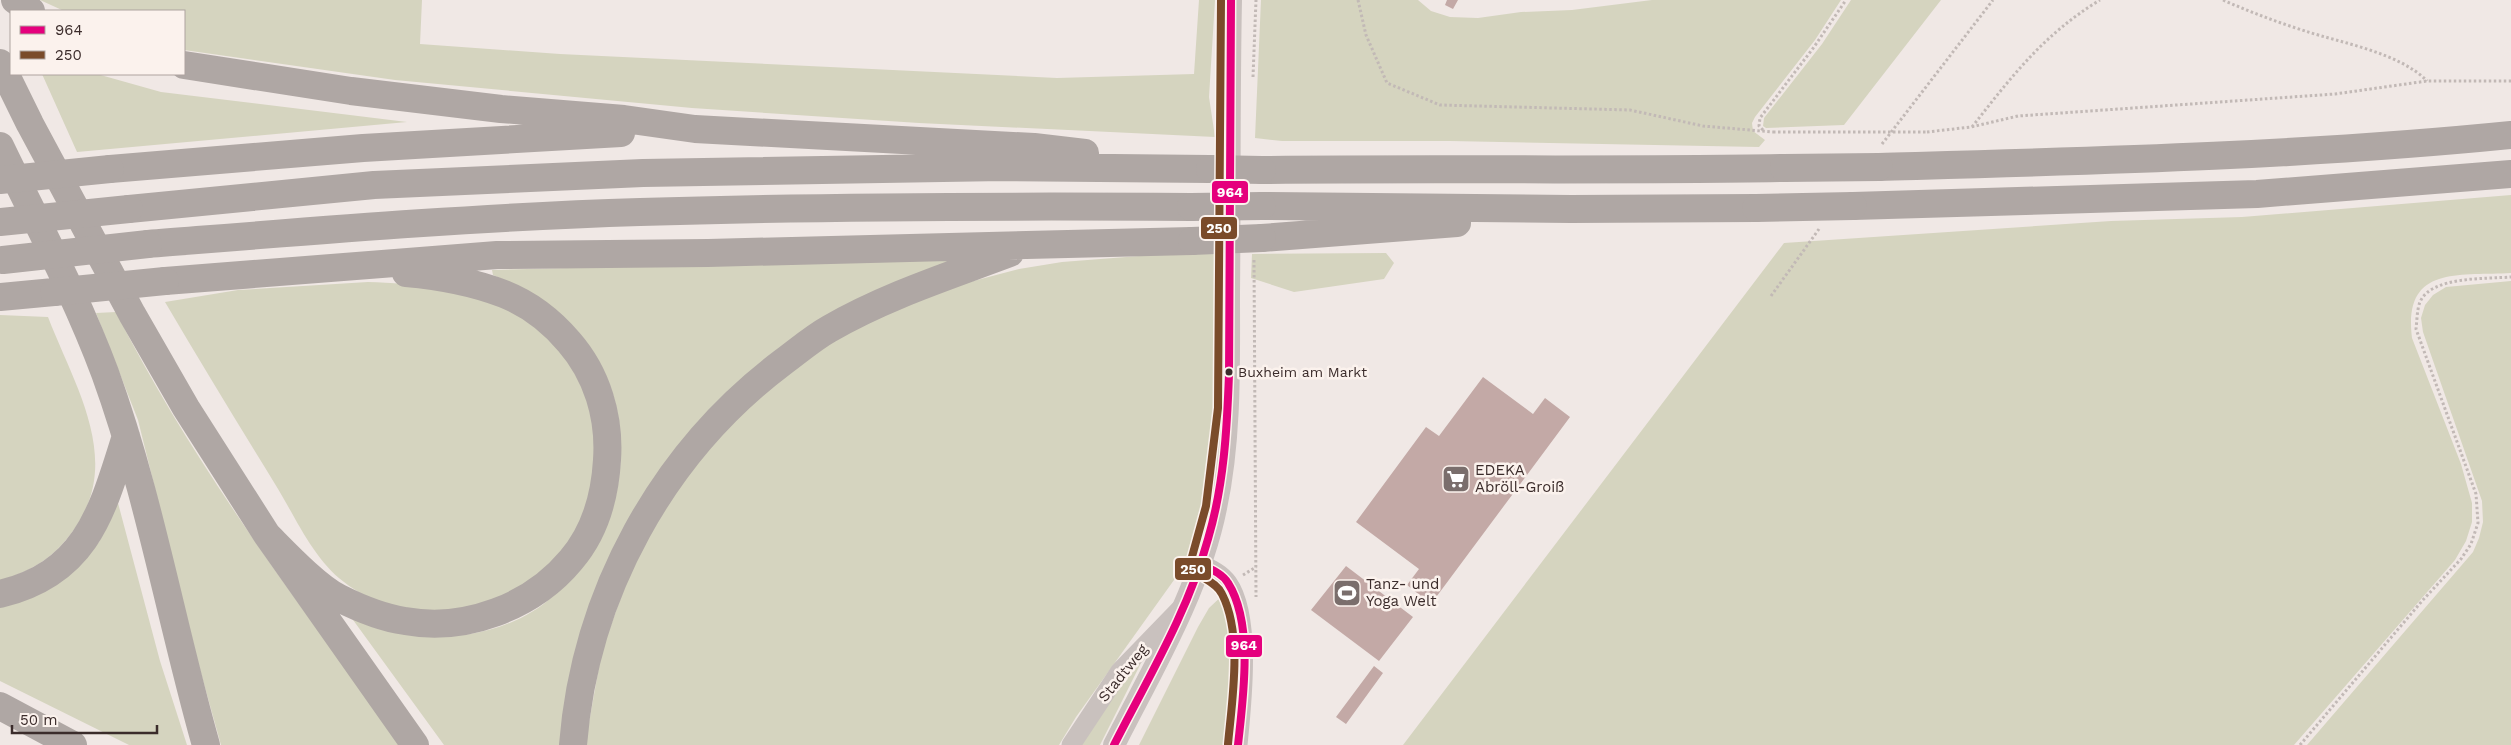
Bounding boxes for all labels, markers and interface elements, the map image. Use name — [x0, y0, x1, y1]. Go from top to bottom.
legend — [10, 10, 185, 75]
text: 964 — [55, 21, 83, 39]
text: 250 — [55, 46, 82, 64]
line badge: 964 — [1211, 180, 1249, 204]
text: 964 — [1217, 184, 1243, 200]
line badge: 250 — [1200, 216, 1238, 240]
text: 250 — [1206, 220, 1232, 236]
place label: Buxheim am Markt — [1238, 364, 1367, 380]
marker: Buxheim am Markt — [1224, 367, 1234, 377]
place label: EDEKA Abröll-Groiß — [1475, 461, 1564, 496]
supermarket icon: EDEKA Abröll-Groiß — [1441, 464, 1471, 494]
line badge: 250 — [1174, 557, 1212, 581]
text: 250 — [1180, 561, 1206, 577]
place label: Tanz- und Yoga Welt — [1366, 575, 1439, 610]
sports icon: Tanz- und Yoga Welt — [1332, 578, 1362, 608]
line badge: 964 — [1225, 634, 1263, 658]
text: 964 — [1231, 637, 1257, 653]
street label: Stadtweg — [1094, 641, 1152, 705]
scale bar — [12, 702, 158, 734]
text: 50 m — [20, 711, 57, 729]

